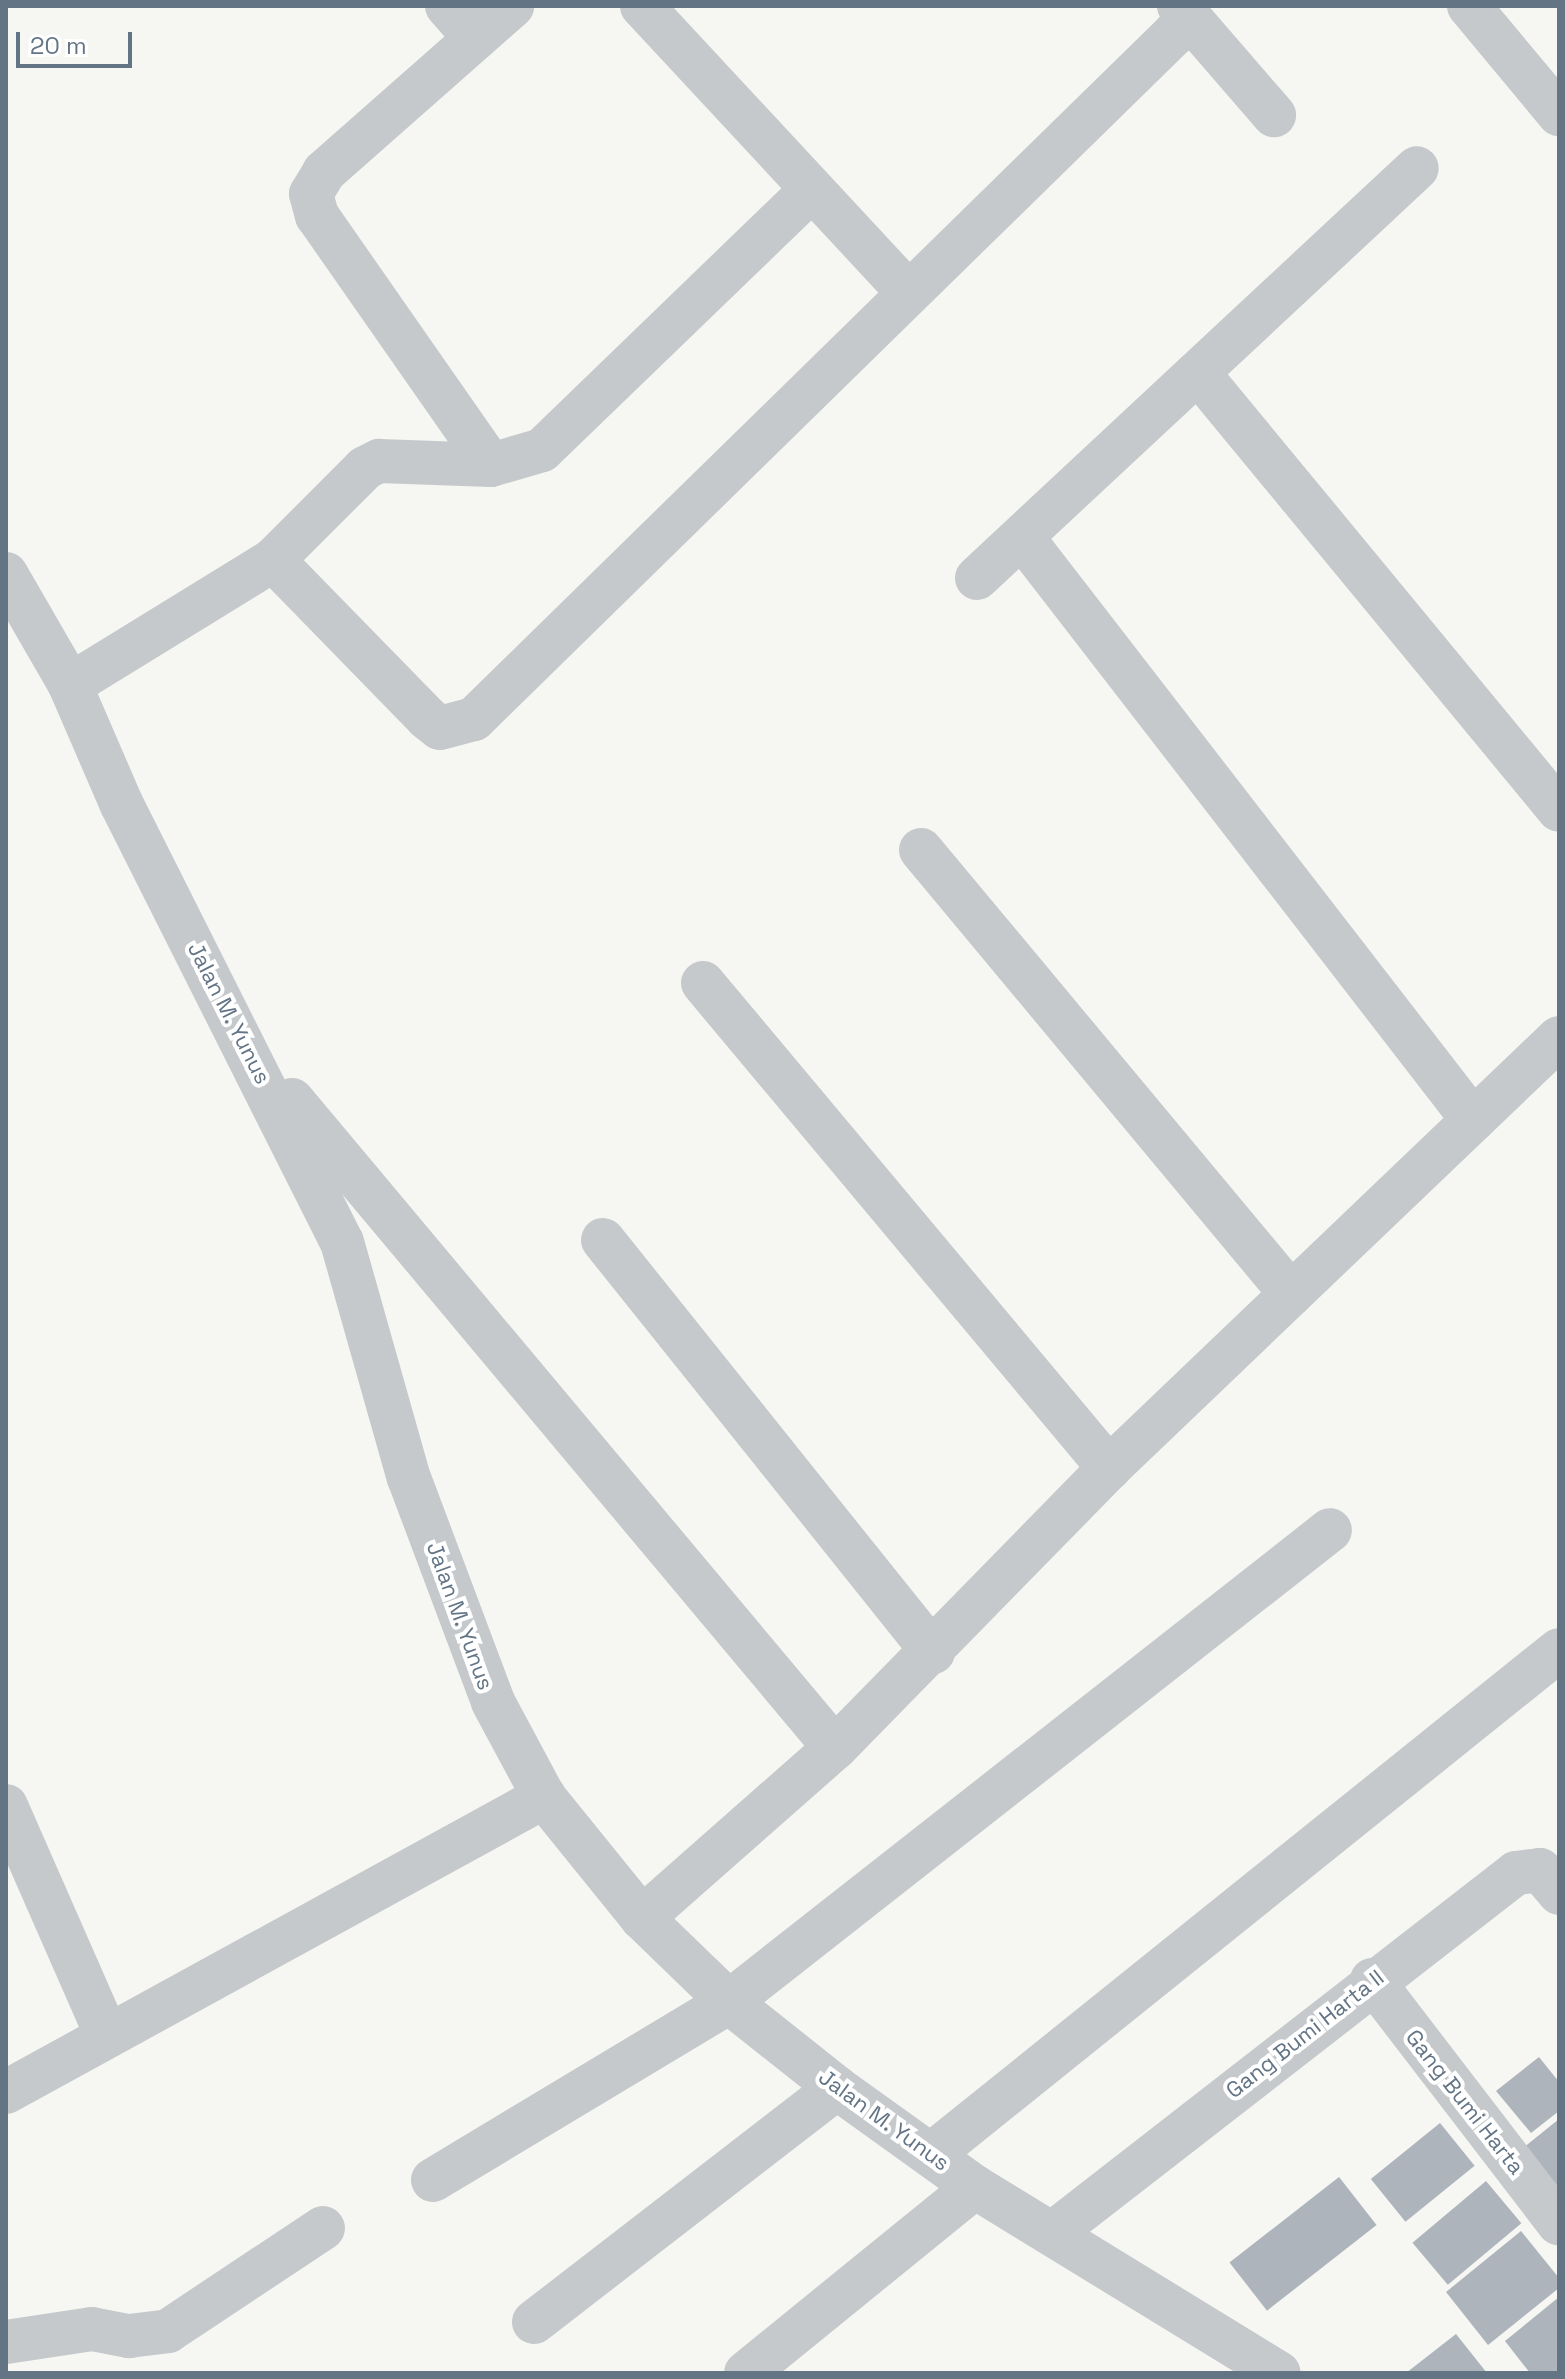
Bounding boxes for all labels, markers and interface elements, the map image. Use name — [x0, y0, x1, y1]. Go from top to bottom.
scale bar — [20, 16, 136, 66]
text: 20 m — [30, 30, 87, 61]
street label: Jalan M. Yunus — [182, 937, 276, 1089]
street label: Jalan M. Yunus — [421, 1538, 499, 1694]
street label: Gang Bumi Harta II — [1221, 1964, 1389, 2104]
street label: Gang Bumi Harta — [1400, 2024, 1530, 2180]
street label: Jalan M. Yunus — [813, 2063, 955, 2177]

